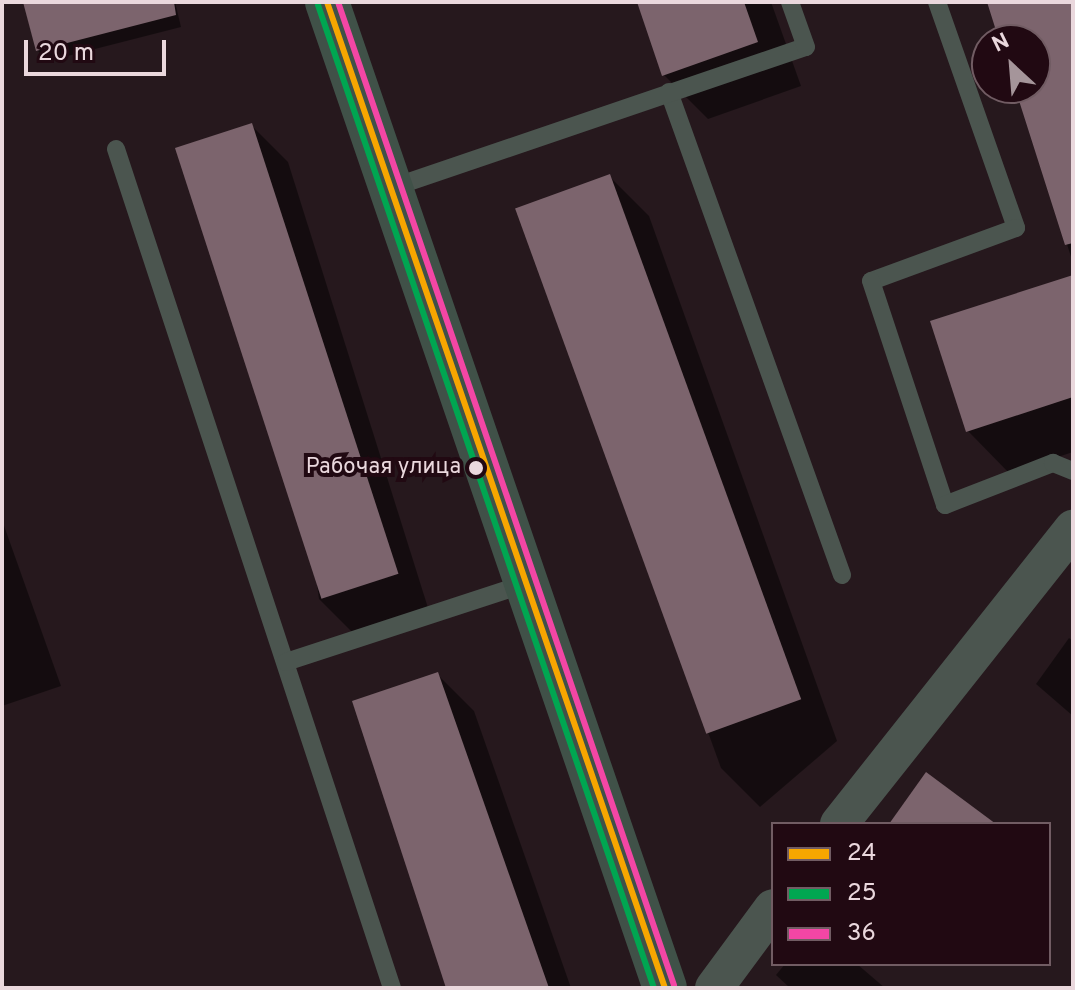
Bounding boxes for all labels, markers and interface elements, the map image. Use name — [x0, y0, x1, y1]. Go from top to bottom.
scale bar — [28, 24, 170, 74]
north arrow — [971, 24, 1051, 104]
text: N — [988, 28, 1014, 59]
text: 20 m — [38, 39, 94, 69]
place label: Рабочая улица — [306, 455, 461, 481]
marker: Рабочая улица — [468, 460, 484, 476]
legend — [771, 822, 1051, 966]
text: 24 — [847, 839, 876, 869]
text: 25 — [847, 879, 877, 909]
text: 36 — [847, 919, 876, 949]

